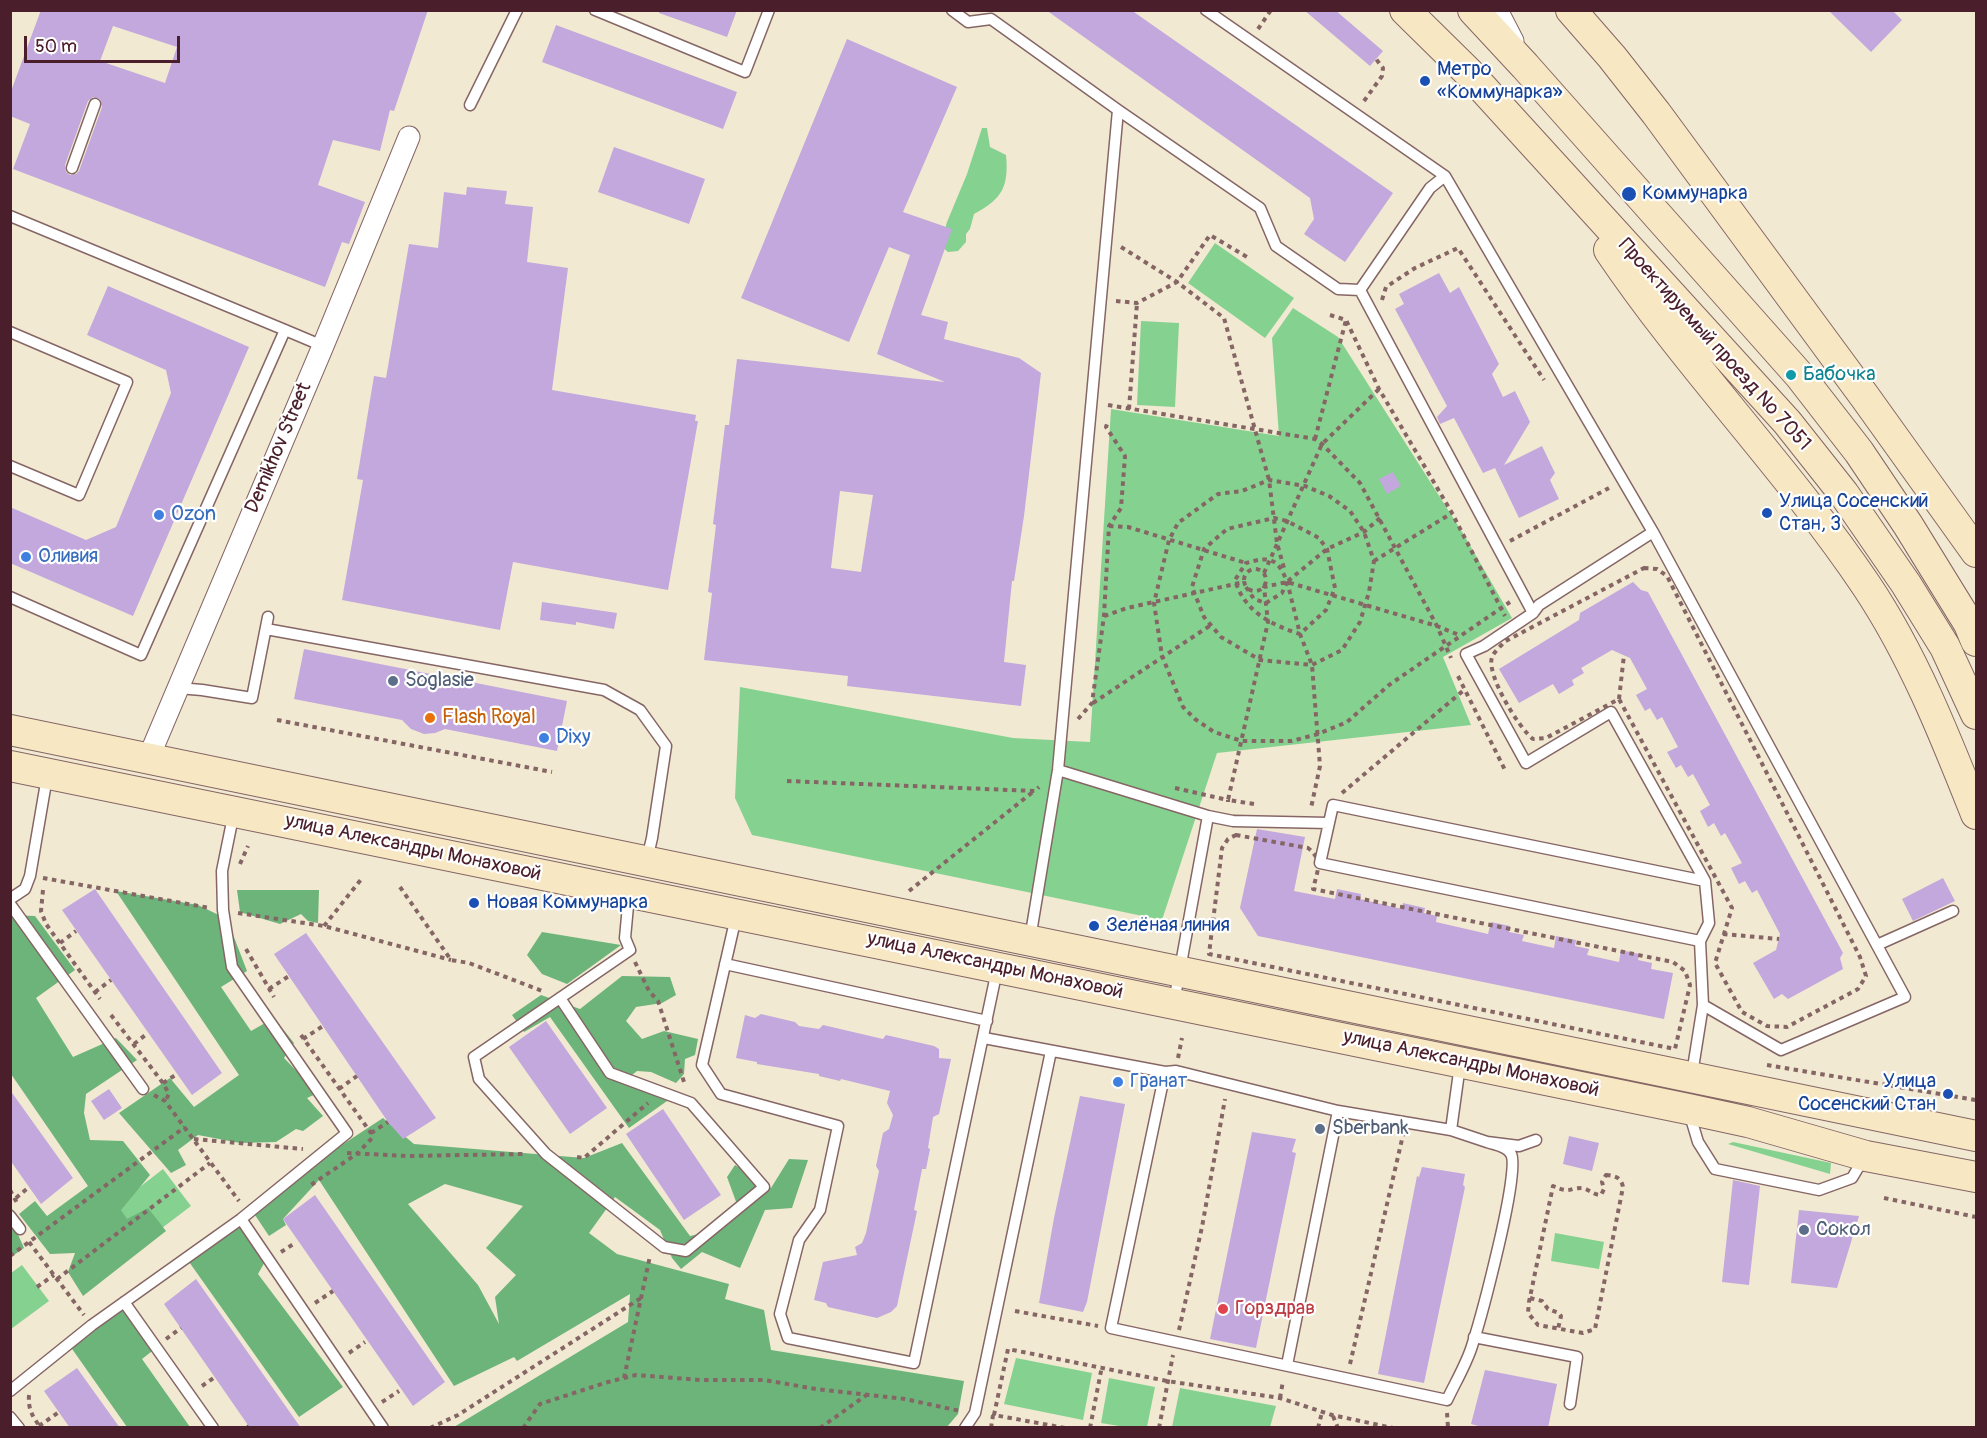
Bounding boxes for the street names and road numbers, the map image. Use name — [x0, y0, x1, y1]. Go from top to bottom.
street label: Проектируемый проезд № 7051 — [1612, 234, 1816, 456]
street label: Demikhov Street — [241, 379, 317, 517]
street label: улица Александры Монаховой — [283, 809, 543, 887]
street label: улица Александры Монаховой — [865, 927, 1125, 1005]
street label: улица Александры Монаховой — [1341, 1025, 1601, 1103]

